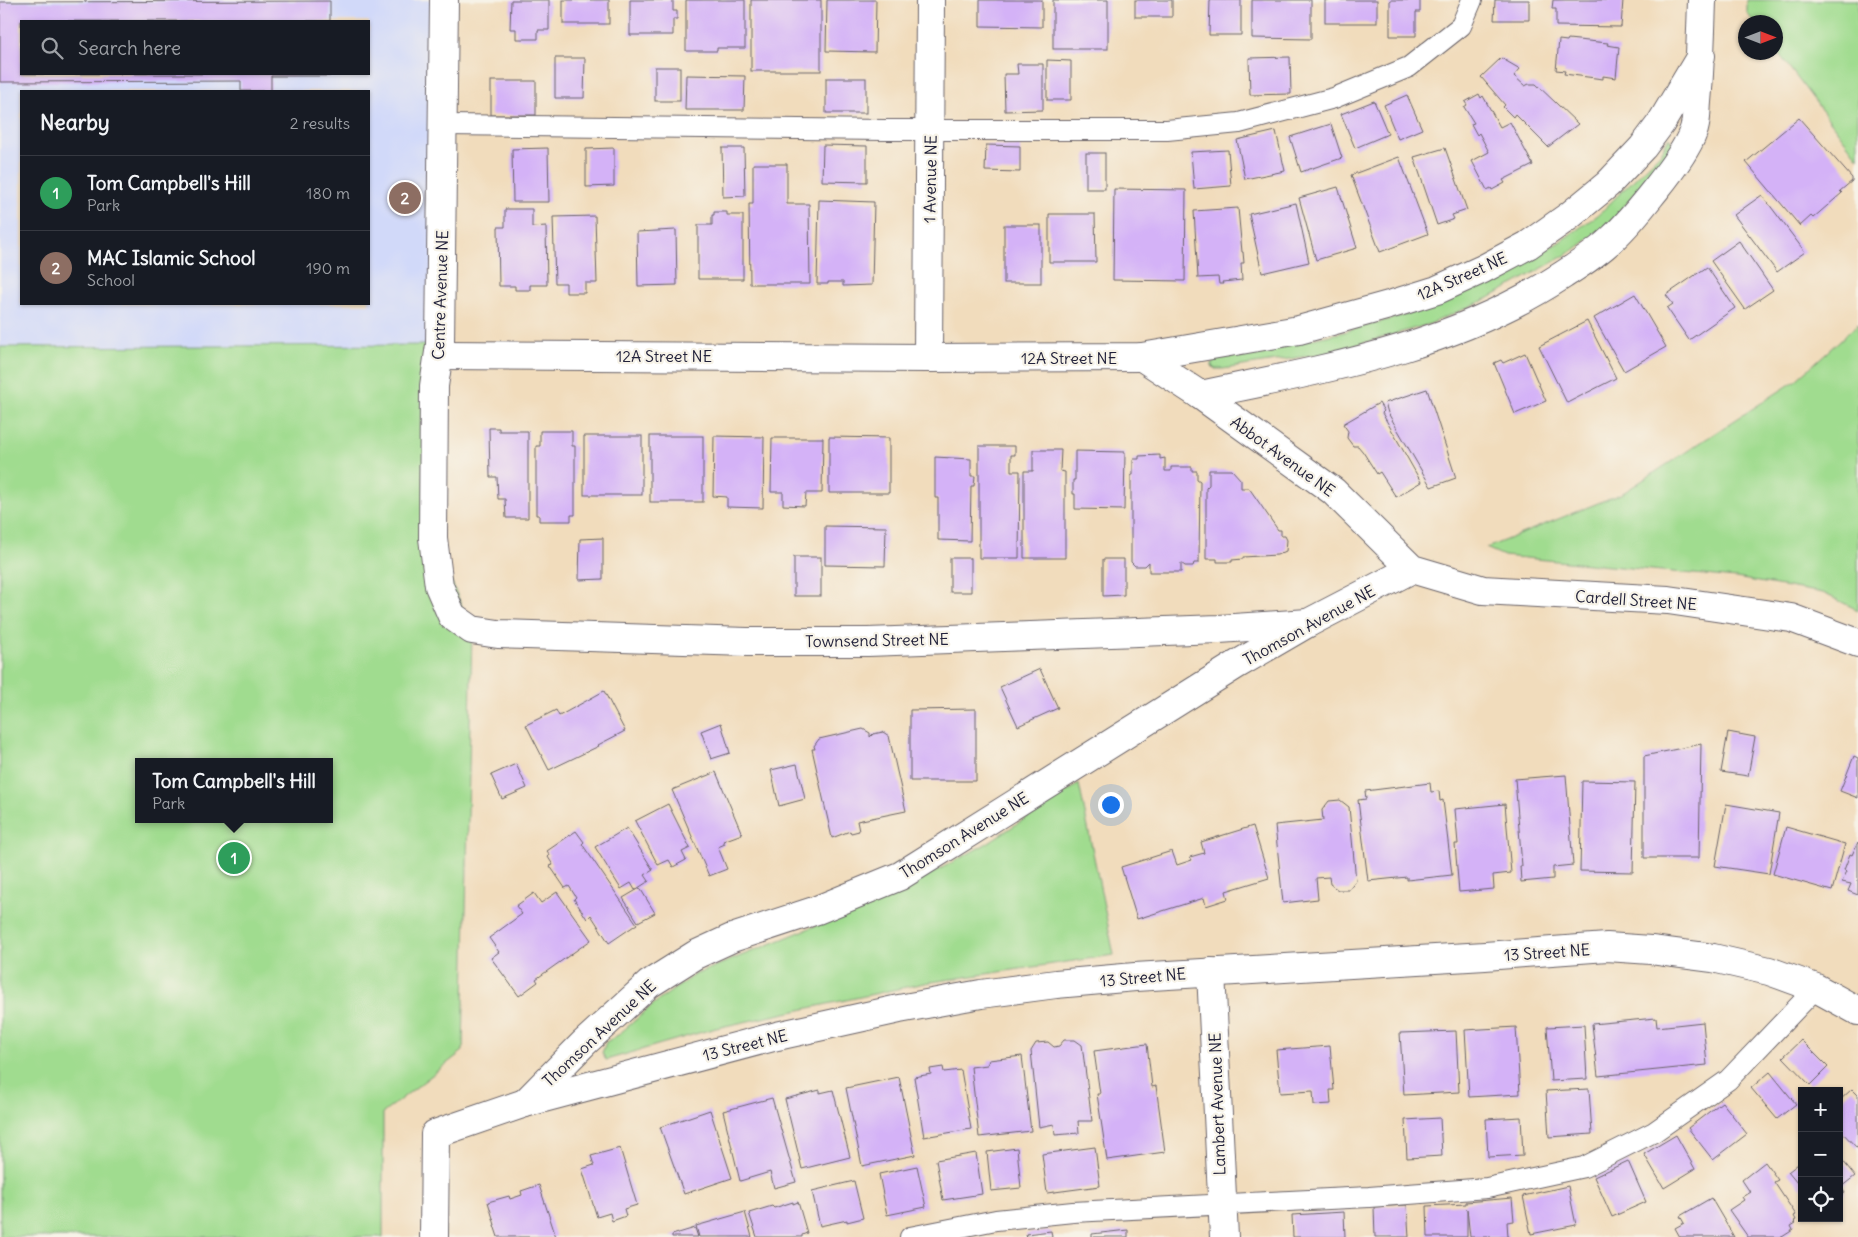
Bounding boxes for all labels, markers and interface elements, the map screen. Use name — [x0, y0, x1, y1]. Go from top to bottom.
north arrow — [1738, 15, 1783, 60]
search box — [20, 20, 370, 75]
icon: search — [38, 34, 66, 62]
text: Search here — [78, 36, 181, 60]
text: Nearby — [40, 109, 110, 136]
text: 2 results — [290, 113, 350, 133]
street label: 1 Avenue NE — [919, 135, 941, 223]
text: Tom Campbell's Hill — [87, 171, 251, 195]
pin: 2 — [389, 179, 421, 217]
text: 1 — [53, 183, 59, 203]
text: 180 m — [306, 183, 350, 203]
text: Park — [87, 195, 120, 215]
street label: Centre Avenue NE — [428, 230, 452, 360]
text: MAC Islamic School — [87, 246, 256, 270]
street label: 12A Street NE — [1414, 247, 1510, 305]
text: 2 — [52, 258, 60, 278]
text: 190 m — [306, 258, 350, 278]
text: School — [87, 270, 135, 290]
street label: 12A Street NE — [616, 346, 712, 366]
street label: 12A Street NE — [1021, 348, 1117, 368]
street label: Abbot Avenue NE — [1227, 411, 1339, 501]
street label: Thomson Avenue NE — [1239, 580, 1379, 670]
street label: Cardell Street NE — [1575, 586, 1697, 614]
street label: Townsend Street NE — [805, 629, 949, 651]
popup — [135, 758, 333, 823]
text: Tom Campbell's Hill — [152, 769, 316, 793]
street label: Thomson Avenue NE — [896, 787, 1032, 883]
your location — [1098, 792, 1124, 818]
text: Park — [152, 793, 185, 813]
pin: 1 — [218, 839, 250, 877]
street label: 13 Street NE — [1503, 939, 1591, 965]
street label: 13 Street NE — [1099, 963, 1187, 991]
street label: Thomson Avenue NE — [538, 975, 660, 1091]
street label: 13 Street NE — [701, 1025, 789, 1065]
street label: Lambert Avenue NE — [1205, 1032, 1229, 1176]
map controls — [1798, 1087, 1843, 1222]
button: + — [1798, 1087, 1843, 1132]
button: − — [1798, 1132, 1843, 1177]
button: locate — [1798, 1177, 1843, 1222]

